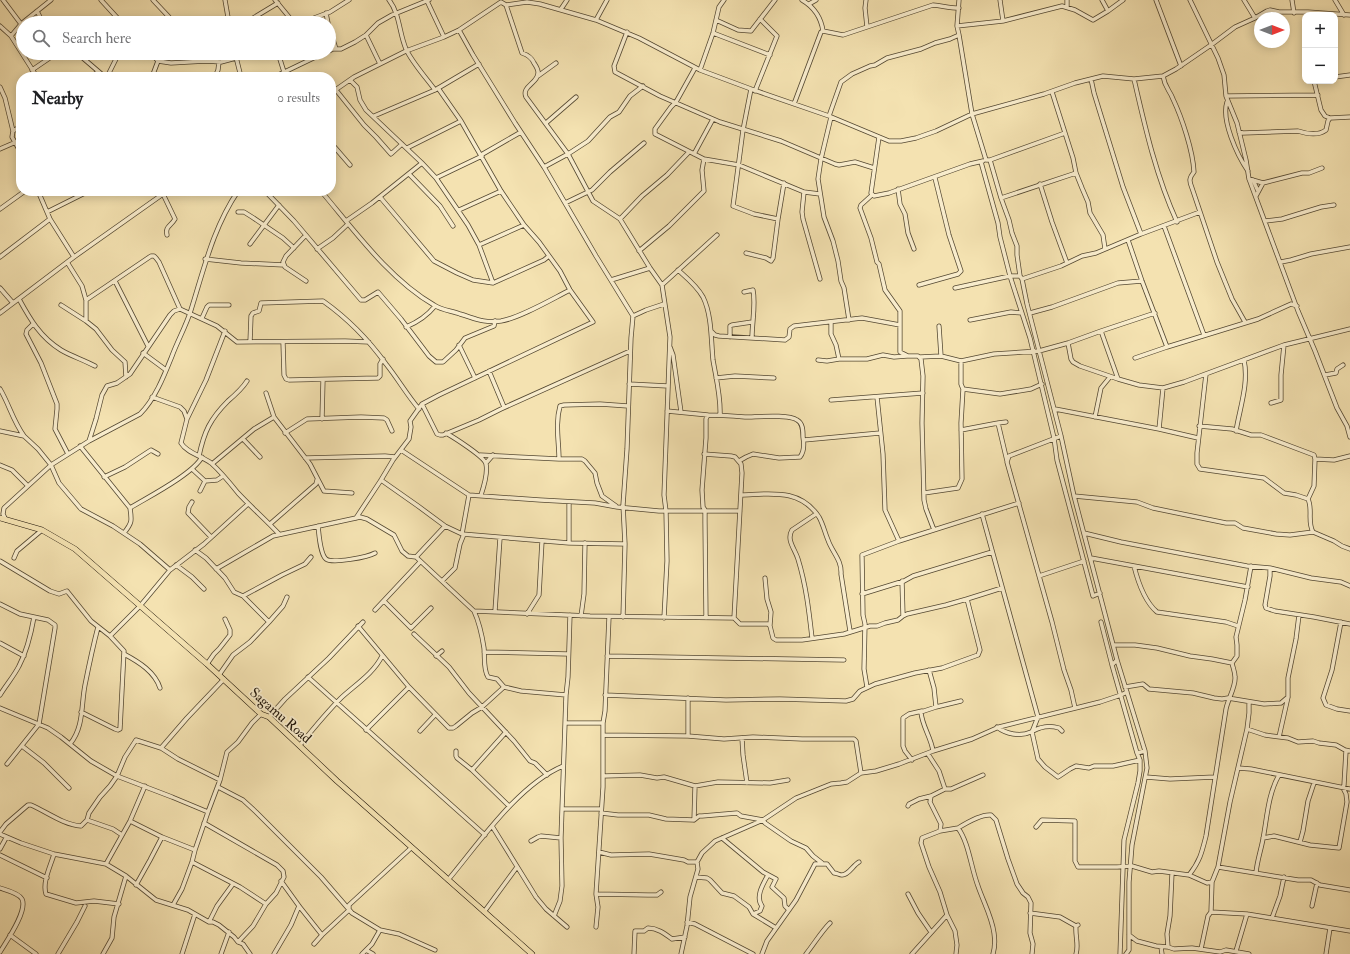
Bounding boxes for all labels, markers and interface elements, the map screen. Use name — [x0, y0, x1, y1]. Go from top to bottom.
north arrow — [1254, 12, 1290, 48]
map controls — [1302, 12, 1338, 84]
button: + — [1302, 12, 1338, 48]
search box — [16, 16, 336, 60]
icon: search — [30, 27, 52, 49]
text: Search here — [62, 29, 131, 48]
button: − — [1302, 48, 1338, 84]
text: Nearby — [32, 88, 83, 109]
text: 0 results — [277, 90, 320, 106]
street label: Sagamu Road — [246, 684, 315, 747]

